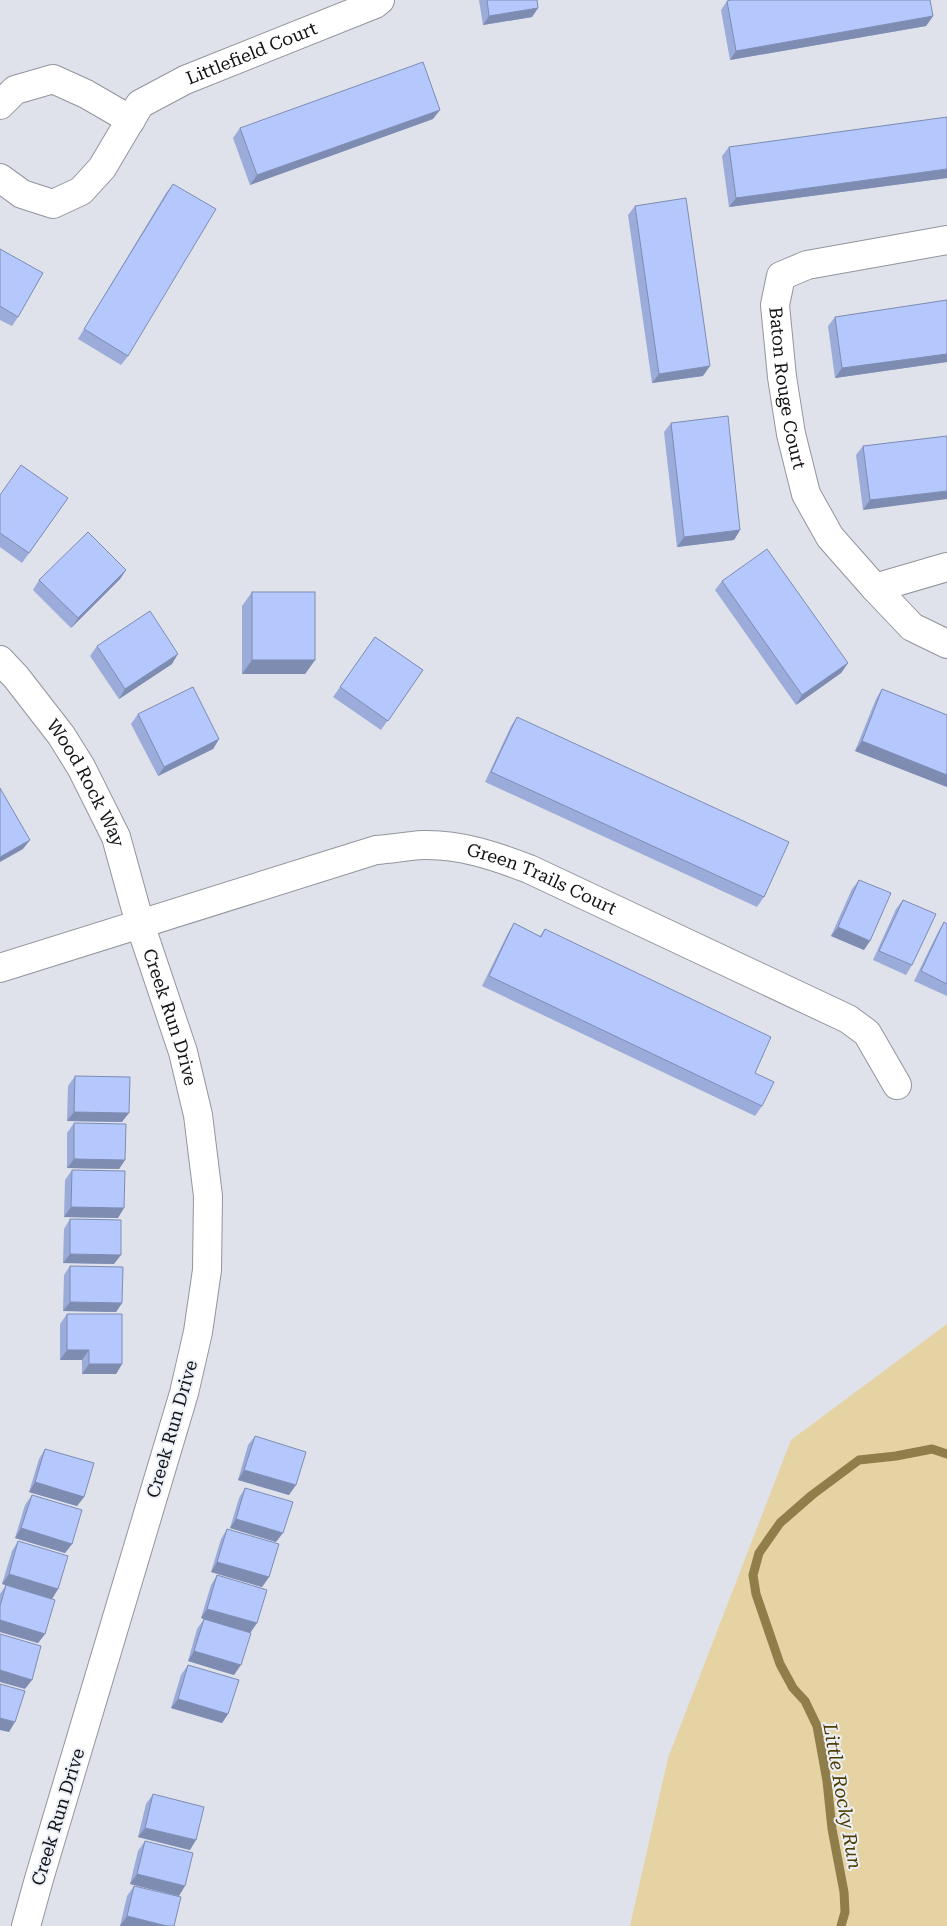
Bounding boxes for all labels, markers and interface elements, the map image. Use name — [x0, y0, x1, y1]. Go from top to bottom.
street label: Littlefield Court — [183, 17, 320, 88]
street label: Baton Rouge Court — [765, 306, 810, 471]
street label: Wood Rock Way — [43, 715, 129, 849]
street label: Green Trails Court — [465, 839, 620, 919]
street label: Creek Run Drive — [139, 946, 202, 1088]
street label: Creek Run Drive — [142, 1357, 201, 1500]
water label: Little Rocky Run — [818, 1720, 867, 1871]
street label: Creek Run Drive — [27, 1746, 88, 1888]

